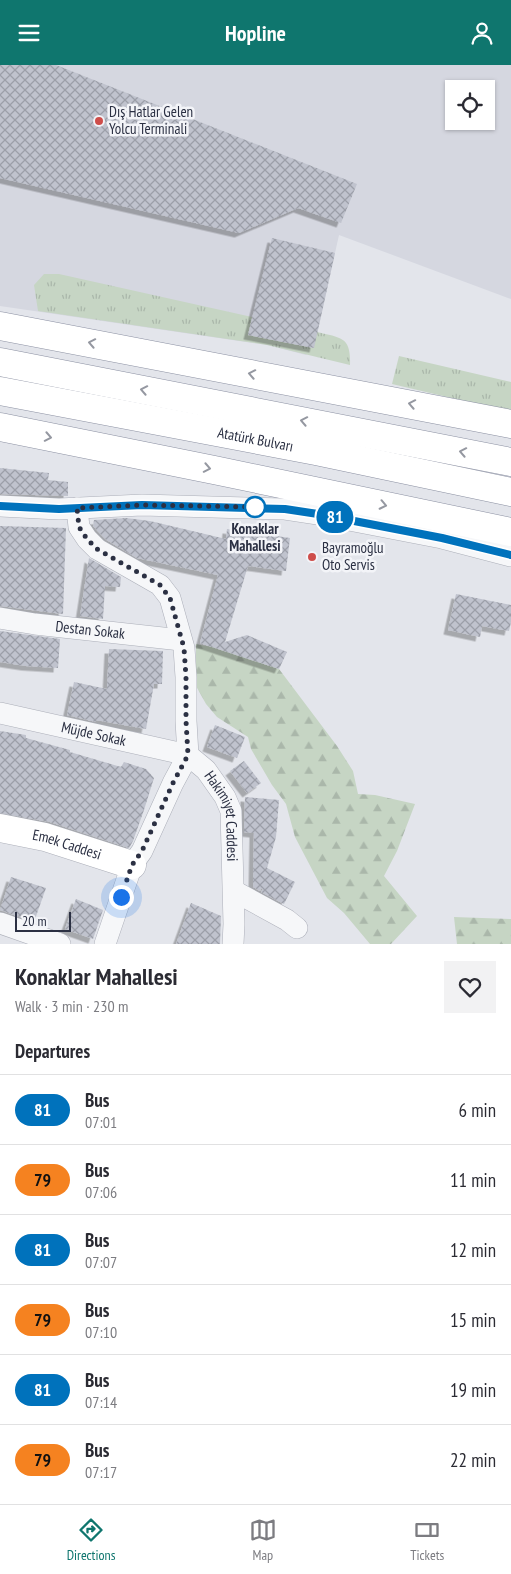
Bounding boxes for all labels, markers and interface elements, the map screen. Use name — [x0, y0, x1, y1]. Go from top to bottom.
icon: menu — [15, 19, 43, 47]
text: Hopline — [225, 19, 286, 47]
icon: person — [468, 19, 496, 47]
map controls — [445, 80, 495, 130]
button: locate — [445, 80, 495, 130]
place label: Dış Hatlar Gelen Yolcu Terminali — [109, 102, 193, 138]
marker: Dış Hatlar Gelen Yolcu Terminali — [93, 115, 105, 127]
one-way arrow — [88, 339, 97, 349]
one-way arrow — [248, 369, 256, 379]
one-way arrow — [140, 385, 149, 395]
one-way arrow — [407, 400, 416, 410]
one-way arrow — [299, 416, 308, 427]
street label: Atatürk Bulvarı — [216, 423, 295, 456]
one-way arrow — [43, 431, 52, 441]
one-way arrow — [459, 448, 468, 458]
one-way arrow — [203, 463, 212, 473]
marker: Konaklar Mahallesi — [244, 496, 266, 518]
one-way arrow — [379, 499, 388, 510]
line badge: 81 — [312, 501, 358, 533]
text: 81 — [326, 505, 344, 528]
place label: Konaklar Mahallesi — [229, 519, 281, 555]
place label: Bayramoğlu Oto Servis — [322, 538, 384, 574]
marker: Bayramoğlu Oto Servis — [306, 551, 318, 563]
street label: Destan Sokak — [55, 616, 126, 643]
street label: Müjde Sokak — [60, 717, 128, 750]
street label: Hakimiyet Caddesi — [200, 767, 242, 862]
street label: Emek Caddesi — [31, 825, 104, 864]
your location — [109, 885, 134, 910]
scale bar — [15, 909, 71, 932]
text: 20 m — [22, 912, 47, 930]
text: Konaklar Mahallesi — [15, 961, 178, 992]
button: heart — [444, 961, 496, 1013]
text: Walk · 3 min · 230 m — [15, 996, 128, 1016]
text: Departures — [15, 1039, 90, 1063]
text: Bus — [85, 1088, 109, 1112]
text: 81 — [34, 1098, 51, 1121]
text: 6 min — [459, 1098, 496, 1122]
text: 07:01 — [85, 1112, 117, 1132]
text: Bus — [85, 1158, 109, 1182]
text: 79 — [34, 1168, 51, 1191]
text: 11 min — [450, 1168, 496, 1192]
text: 07:06 — [85, 1182, 117, 1202]
text: Bus — [85, 1228, 109, 1252]
text: 81 — [34, 1238, 51, 1261]
text: 12 min — [450, 1238, 496, 1262]
text: 07:07 — [85, 1252, 117, 1272]
text: Bus — [85, 1298, 109, 1322]
text: 79 — [34, 1308, 51, 1331]
text: 15 min — [450, 1308, 496, 1332]
text: 07:10 — [85, 1322, 117, 1342]
text: Bus — [85, 1368, 109, 1392]
text: 81 — [34, 1378, 51, 1401]
text: 19 min — [450, 1378, 496, 1402]
text: 07:14 — [85, 1392, 117, 1412]
text: Bus — [85, 1438, 109, 1462]
text: 79 — [34, 1448, 51, 1471]
text: 22 min — [450, 1448, 496, 1472]
text: 07:17 — [85, 1462, 117, 1482]
tab: Directions — [67, 1516, 115, 1564]
tab: Map — [249, 1516, 277, 1564]
tab: Tickets — [410, 1516, 444, 1564]

